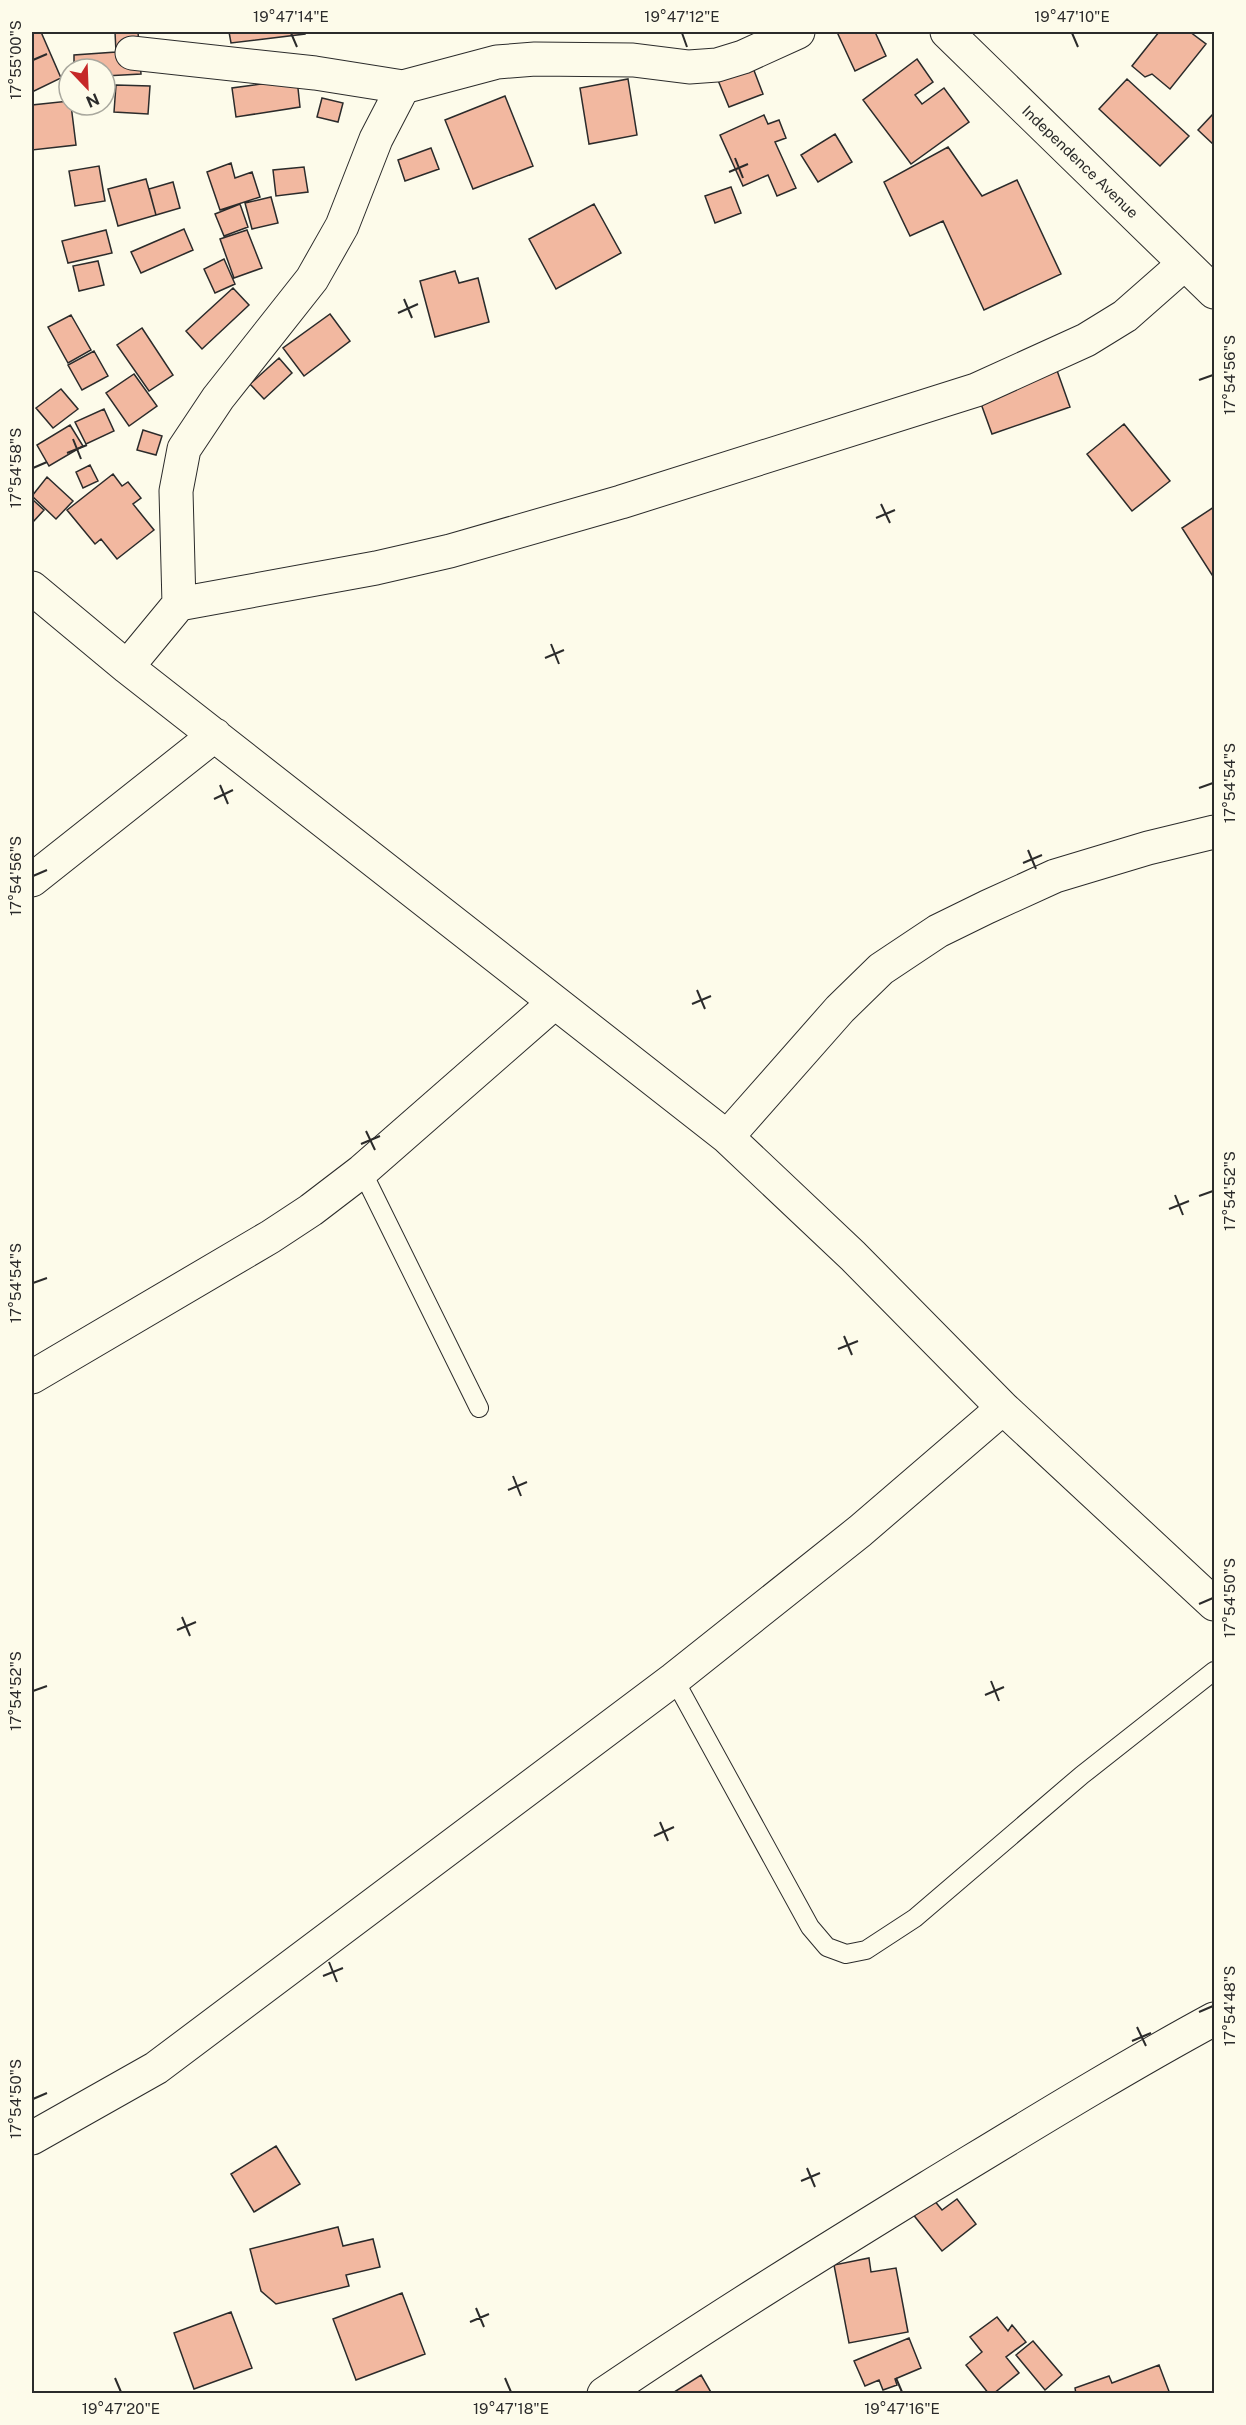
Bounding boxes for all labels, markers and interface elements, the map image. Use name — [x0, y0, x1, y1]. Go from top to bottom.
text: 19°47'14"E — [253, 8, 329, 25]
text: 19°47'12"E — [644, 8, 720, 25]
text: 19°47'10"E — [1034, 8, 1110, 25]
text: 17°55'00"S — [7, 20, 24, 100]
north arrow — [57, 57, 117, 117]
text: N — [83, 89, 102, 112]
street label: Independence Avenue — [1019, 102, 1142, 221]
text: 17°54'56"S — [1221, 335, 1238, 415]
text: 17°54'58"S — [7, 428, 24, 508]
text: 17°54'54"S — [1221, 743, 1238, 823]
text: 17°54'56"S — [7, 836, 24, 916]
text: 17°54'52"S — [1221, 1151, 1238, 1231]
text: 17°54'54"S — [7, 1243, 24, 1323]
text: 17°54'50"S — [1221, 1558, 1238, 1638]
text: 17°54'52"S — [7, 1651, 24, 1731]
text: 17°54'48"S — [1221, 1966, 1238, 2046]
text: 17°54'50"S — [7, 2059, 24, 2139]
text: 19°47'20"E — [82, 2400, 160, 2417]
text: 19°47'18"E — [473, 2400, 549, 2417]
text: 19°47'16"E — [864, 2400, 940, 2417]

